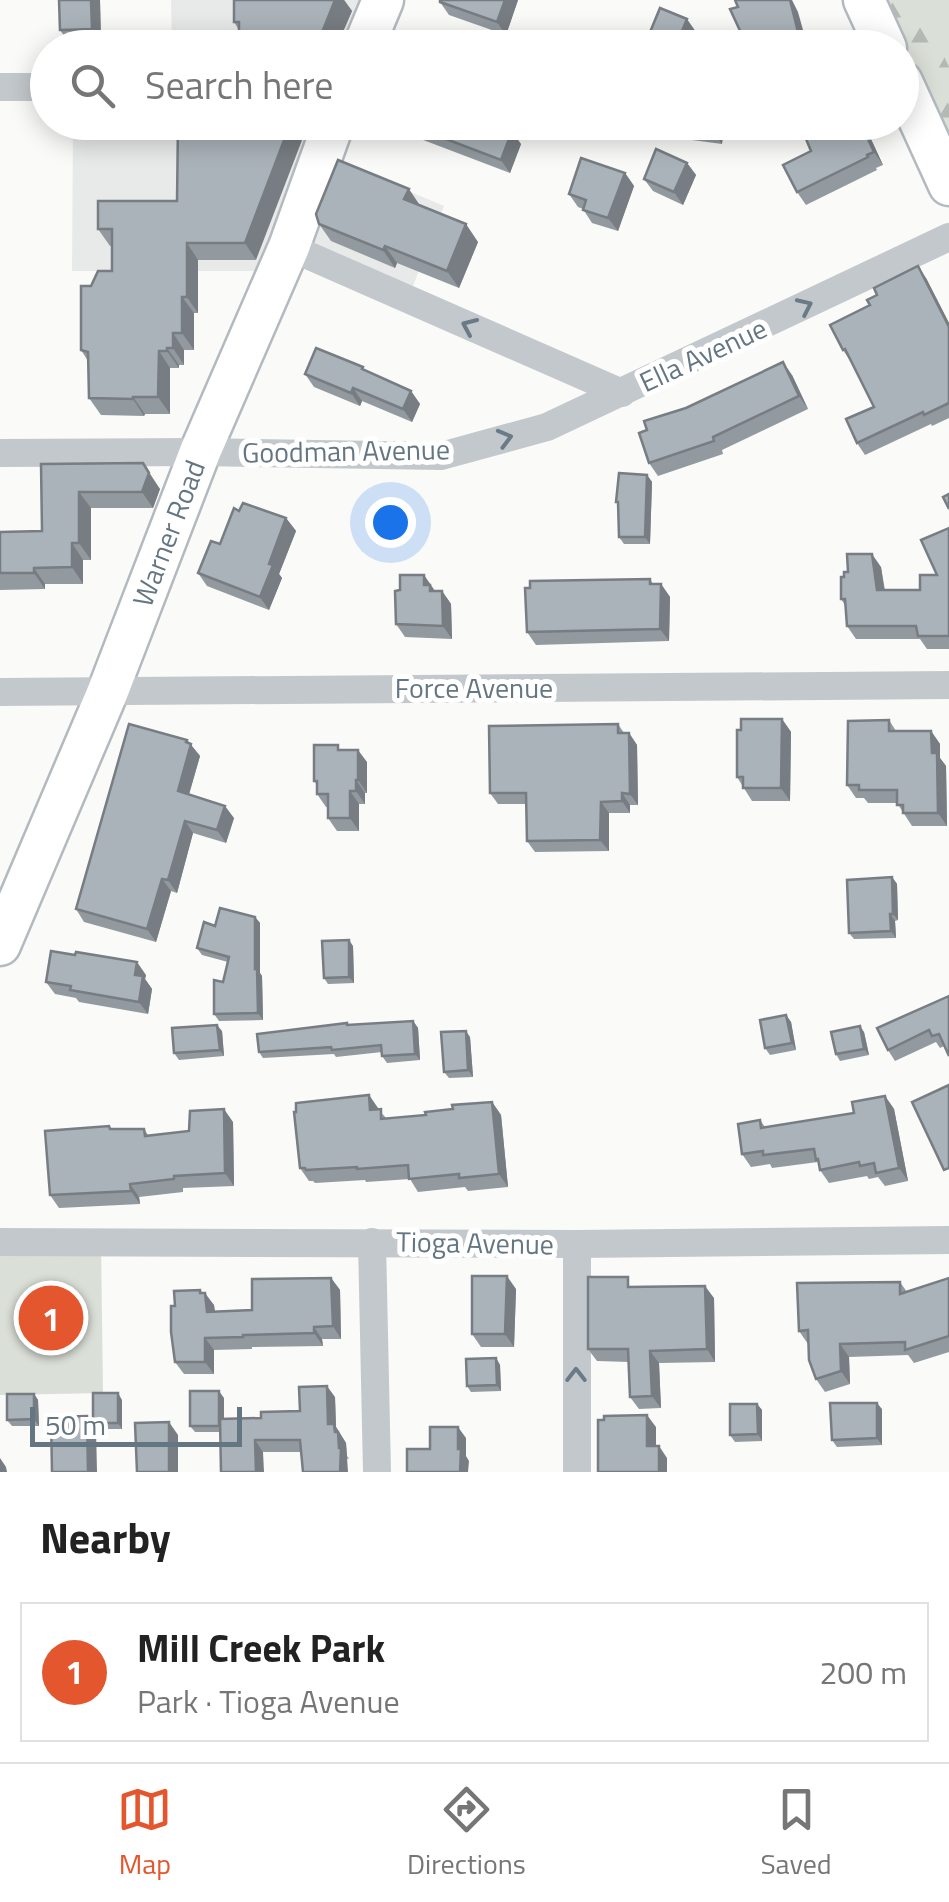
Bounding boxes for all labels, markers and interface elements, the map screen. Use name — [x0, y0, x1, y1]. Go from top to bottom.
search box — [30, 30, 919, 140]
text: Search here — [145, 56, 333, 114]
icon: search — [65, 58, 120, 113]
one-way arrow — [795, 298, 813, 318]
street label: Ella Avenue — [632, 306, 774, 403]
one-way arrow — [461, 318, 479, 338]
street label: Goodman Avenue — [242, 427, 450, 474]
one-way arrow — [496, 429, 514, 450]
street label: Warner Road — [121, 454, 216, 613]
your location — [365, 497, 416, 548]
street label: Force Avenue — [395, 666, 553, 709]
street label: Tioga Avenue — [396, 1220, 554, 1265]
pin: 1 — [18, 1280, 84, 1356]
one-way arrow — [565, 1366, 587, 1382]
scale bar — [30, 1402, 242, 1446]
text: 50 m — [45, 1403, 106, 1446]
text: Nearby — [40, 1505, 171, 1569]
text: Mill Creek Park — [137, 1619, 385, 1677]
text: 1 — [66, 1648, 83, 1696]
text: 200 m — [819, 1648, 907, 1696]
text: Park · Tioga Avenue — [137, 1677, 400, 1725]
tab: Map — [117, 1782, 172, 1885]
tab: Directions — [407, 1782, 526, 1885]
tab: Saved — [760, 1782, 832, 1885]

